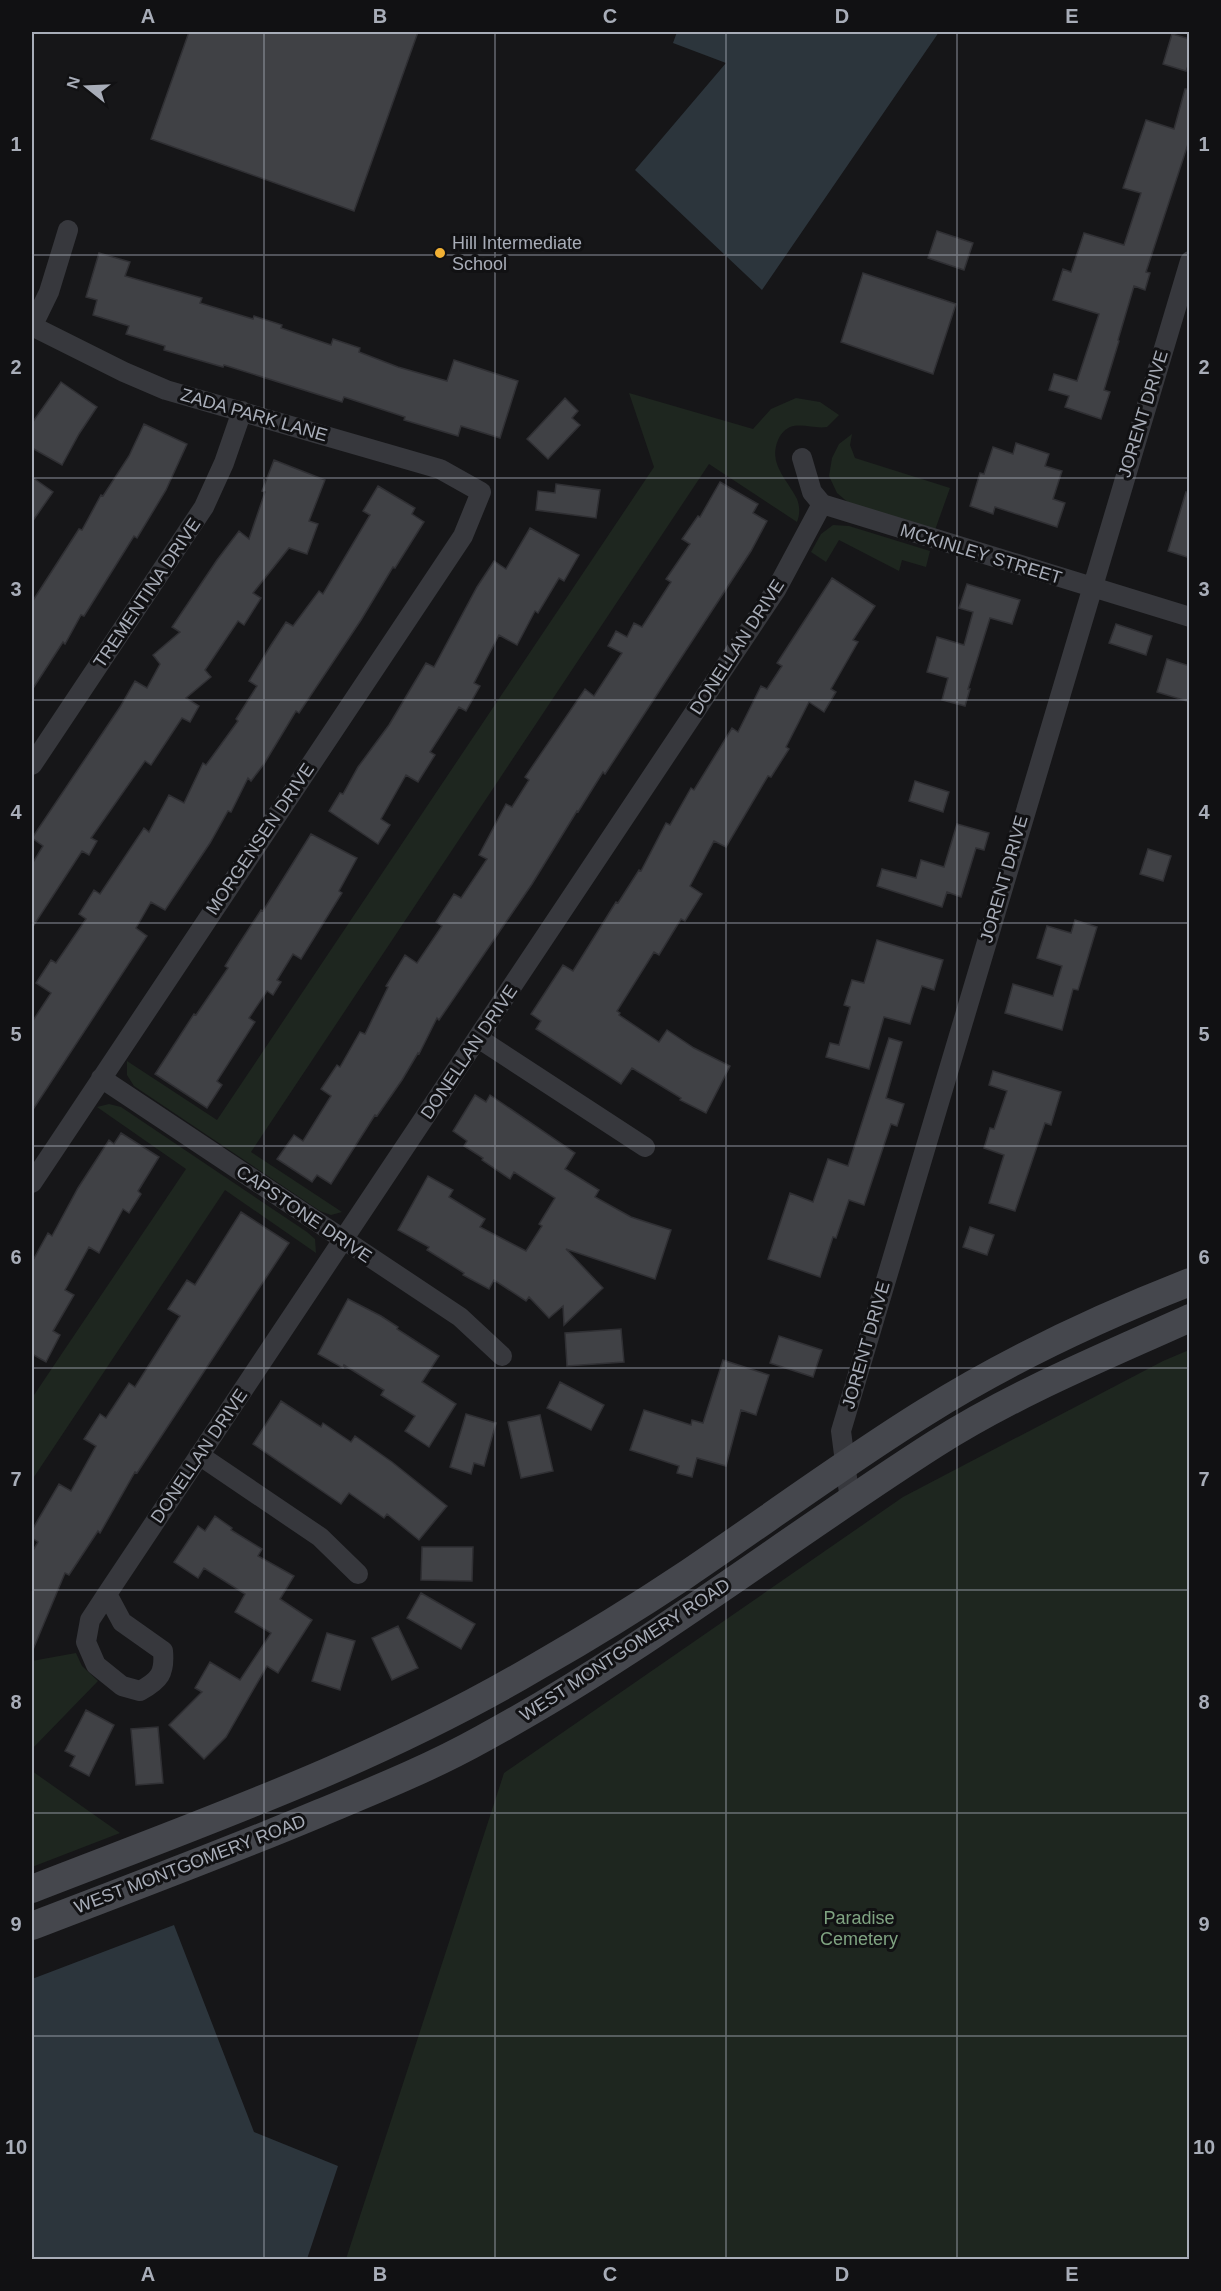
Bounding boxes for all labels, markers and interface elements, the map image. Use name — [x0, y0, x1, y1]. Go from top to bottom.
text: A — [141, 5, 155, 27]
text: B — [373, 5, 387, 27]
text: C — [603, 5, 617, 27]
text: D — [835, 5, 849, 27]
text: E — [1065, 5, 1079, 27]
north arrow — [57, 57, 117, 117]
text: N — [63, 74, 83, 91]
text: 1 — [10, 133, 22, 155]
text: 1 — [1198, 133, 1210, 155]
place label: Hill Intermediate School — [452, 233, 582, 274]
marker: Hill Intermediate School — [433, 246, 447, 260]
street label: JORENT DRIVE — [1114, 348, 1172, 480]
text: 2 — [10, 356, 22, 378]
text: 2 — [1198, 356, 1210, 378]
street label: ZADA PARK LANE — [178, 384, 330, 446]
street label: TREMENTINA DRIVE — [89, 514, 205, 672]
street label: MCKINLEY STREET — [898, 520, 1064, 588]
street label: DONELLAN DRIVE — [686, 576, 788, 718]
text: 3 — [10, 578, 22, 600]
text: 3 — [1198, 578, 1210, 600]
street label: MORGENSEN DRIVE — [202, 760, 318, 918]
text: 4 — [10, 801, 22, 823]
text: 4 — [1198, 801, 1210, 823]
street label: JORENT DRIVE — [976, 813, 1032, 945]
street label: DONELLAN DRIVE — [417, 981, 521, 1123]
text: 5 — [10, 1023, 22, 1045]
text: 5 — [1198, 1023, 1210, 1045]
street label: CAPSTONE DRIVE — [233, 1161, 375, 1267]
text: 6 — [10, 1246, 22, 1268]
text: 6 — [1198, 1246, 1210, 1268]
street label: JORENT DRIVE — [838, 1279, 894, 1411]
street label: DONELLAN DRIVE — [147, 1385, 251, 1527]
text: 7 — [10, 1468, 22, 1490]
text: 7 — [1198, 1468, 1210, 1490]
street label: WEST MONTGOMERY ROAD — [516, 1575, 734, 1725]
text: 8 — [10, 1691, 22, 1713]
text: 8 — [1198, 1691, 1210, 1713]
street label: WEST MONTGOMERY ROAD — [72, 1811, 308, 1917]
park label: Paradise Cemetery — [820, 1908, 898, 1949]
text: 9 — [10, 1913, 22, 1935]
text: 9 — [1198, 1913, 1210, 1935]
text: 10 — [5, 2136, 27, 2158]
text: 10 — [1193, 2136, 1215, 2158]
text: A — [141, 2263, 155, 2285]
text: B — [373, 2263, 387, 2285]
text: C — [603, 2263, 617, 2285]
text: D — [835, 2263, 849, 2285]
text: E — [1065, 2263, 1079, 2285]

